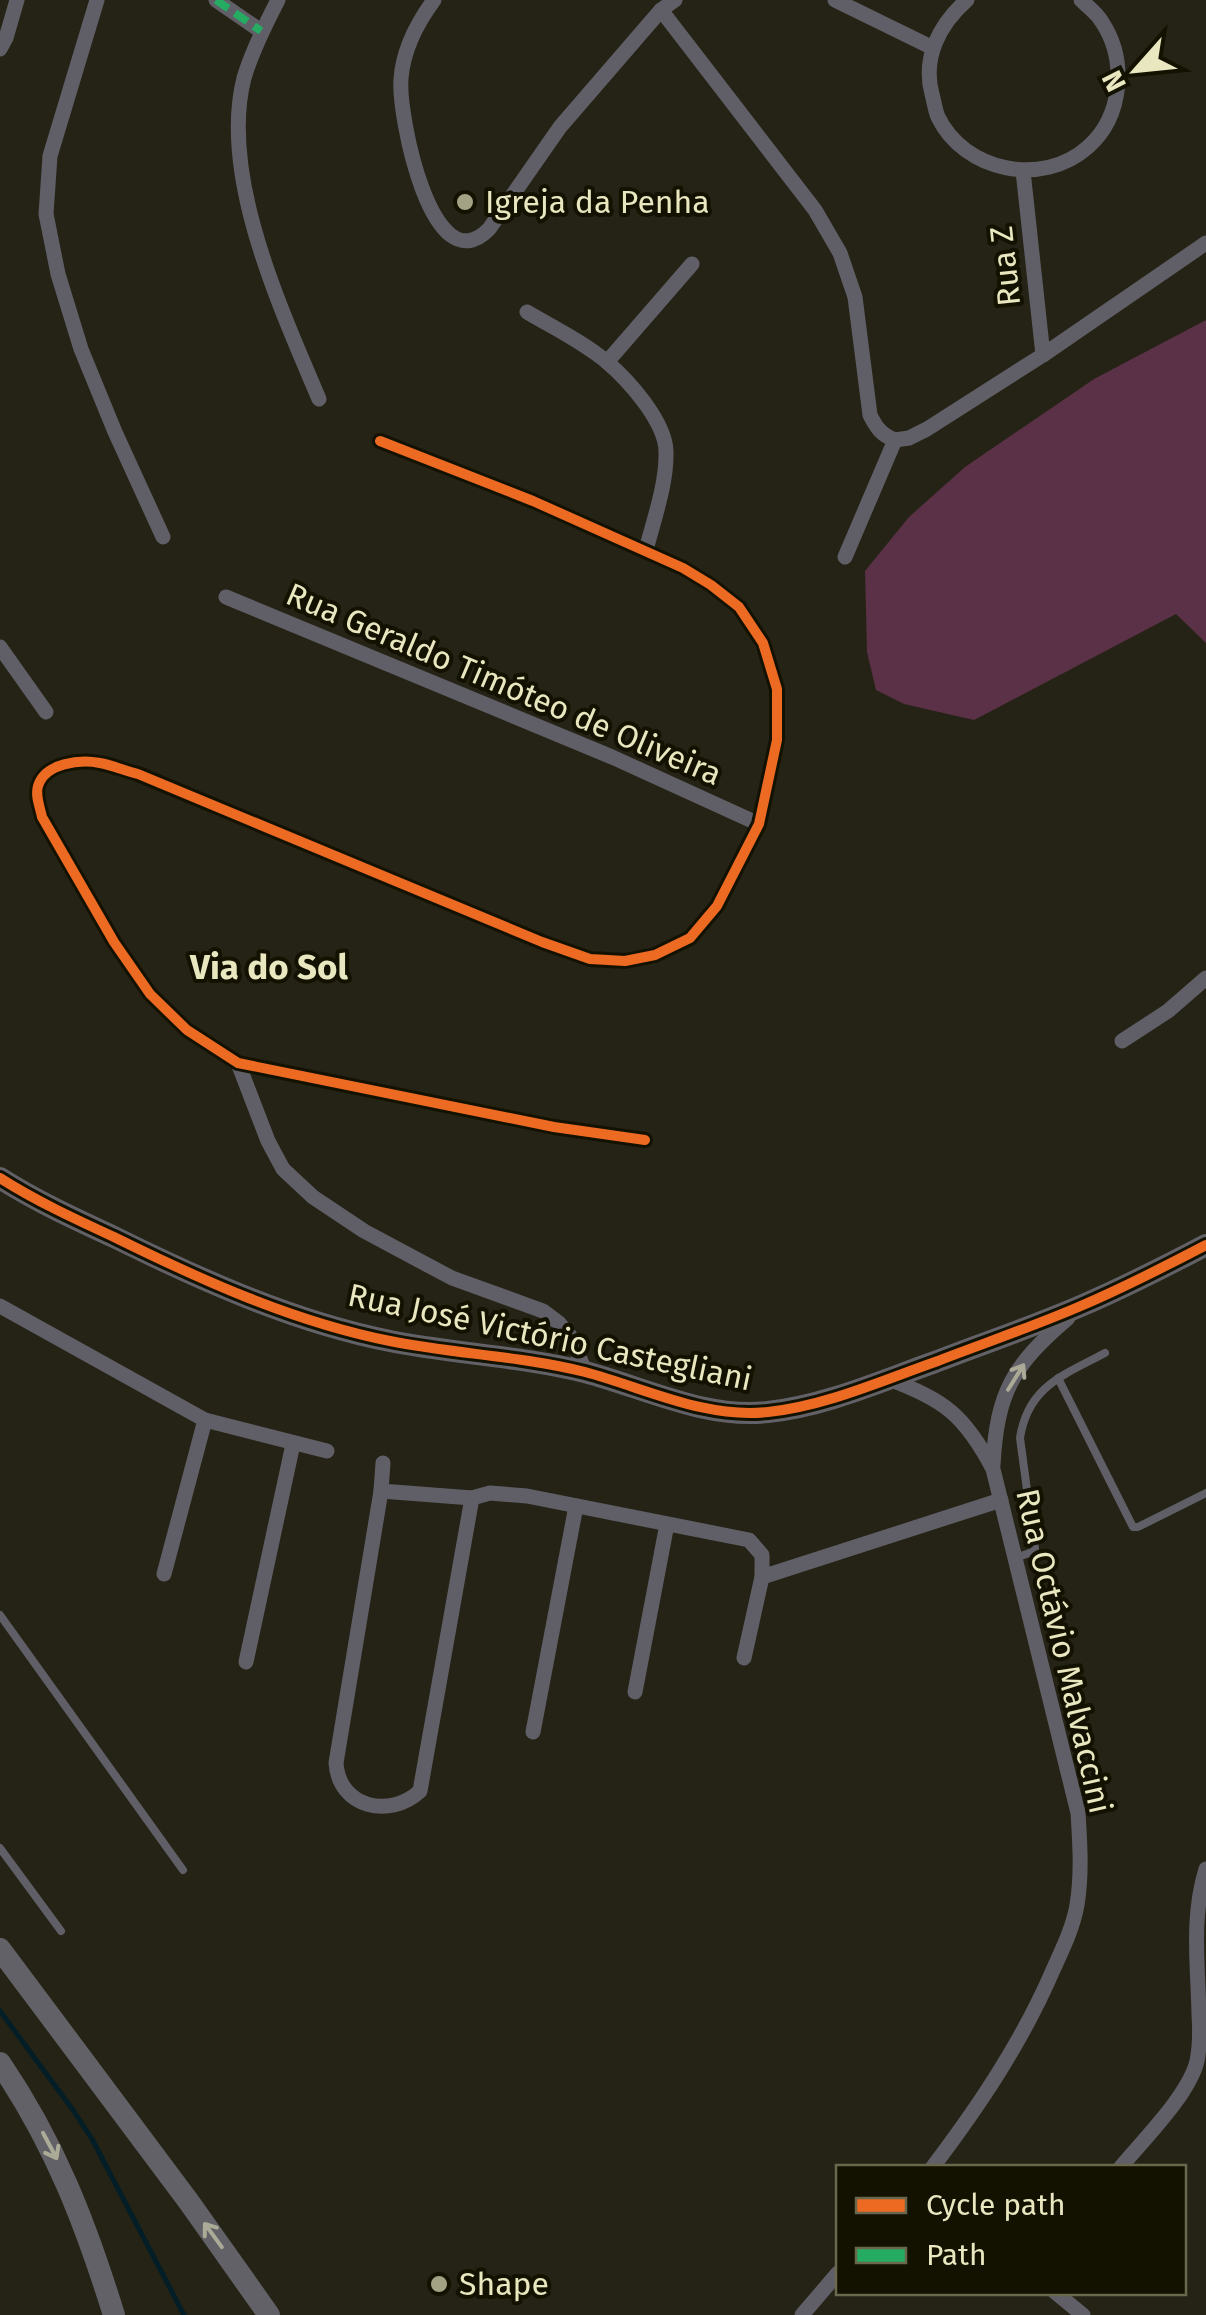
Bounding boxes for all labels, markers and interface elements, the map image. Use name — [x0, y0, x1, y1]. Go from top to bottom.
north arrow — [1086, 20, 1186, 120]
text: N — [1095, 65, 1133, 97]
place label: Igreja da Penha — [485, 183, 710, 221]
marker: Igreja da Penha — [454, 191, 476, 213]
street label: Rua Z — [982, 224, 1028, 308]
street label: Rua Geraldo Timóteo de Oliveira — [281, 575, 727, 793]
district label: Via do Sol — [189, 946, 349, 988]
street label: Rua José Victório Castegliani — [345, 1276, 755, 1398]
one-way arrow — [1005, 1363, 1026, 1391]
street label: Rua Octávio Malvaccini — [1008, 1485, 1120, 1817]
one-way arrow — [41, 2131, 60, 2161]
legend — [836, 2165, 1186, 2295]
text: Cycle path — [926, 2187, 1065, 2223]
one-way arrow — [203, 2222, 224, 2249]
text: Path — [926, 2237, 987, 2273]
place label: Shape — [459, 2265, 549, 2303]
marker: Shape — [428, 2273, 450, 2295]

